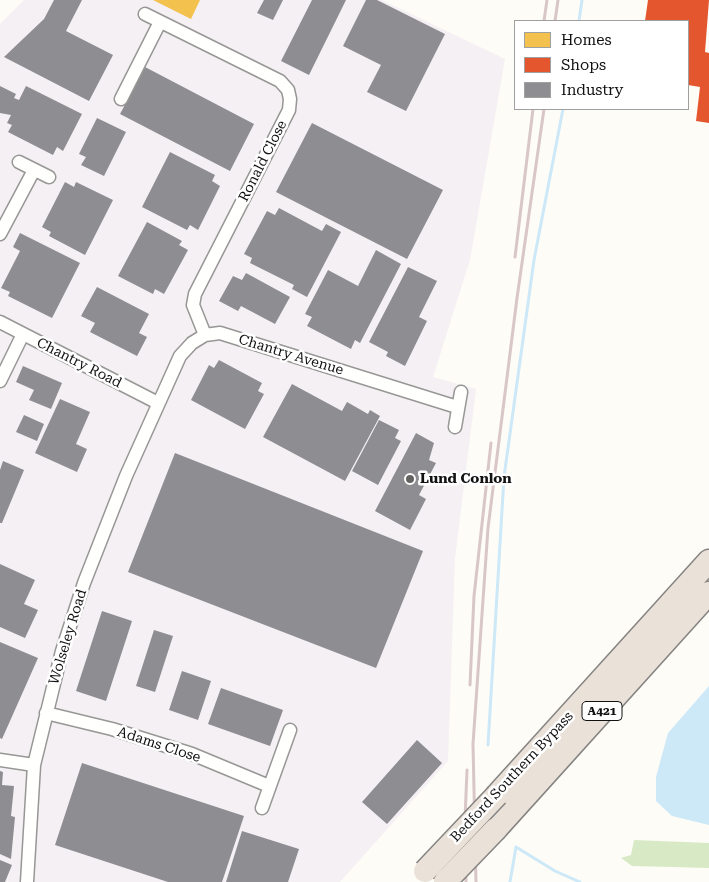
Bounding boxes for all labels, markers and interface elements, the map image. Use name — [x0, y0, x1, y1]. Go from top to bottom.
legend — [514, 20, 689, 110]
text: Homes — [561, 31, 612, 49]
text: Shops — [561, 56, 606, 74]
text: Industry — [561, 81, 623, 99]
street label: Ronald Close — [235, 118, 291, 204]
street label: Chantry Avenue — [236, 331, 346, 379]
street label: Chantry Road — [34, 334, 124, 392]
place label: Lund Conlon — [420, 471, 512, 487]
marker: Lund Conlon — [404, 473, 416, 485]
street label: Wolseley Road — [46, 587, 90, 687]
road number: A421 — [582, 701, 622, 720]
street label: Bedford Southern Bypass — [447, 708, 577, 846]
street label: Adams Close — [115, 724, 203, 766]

